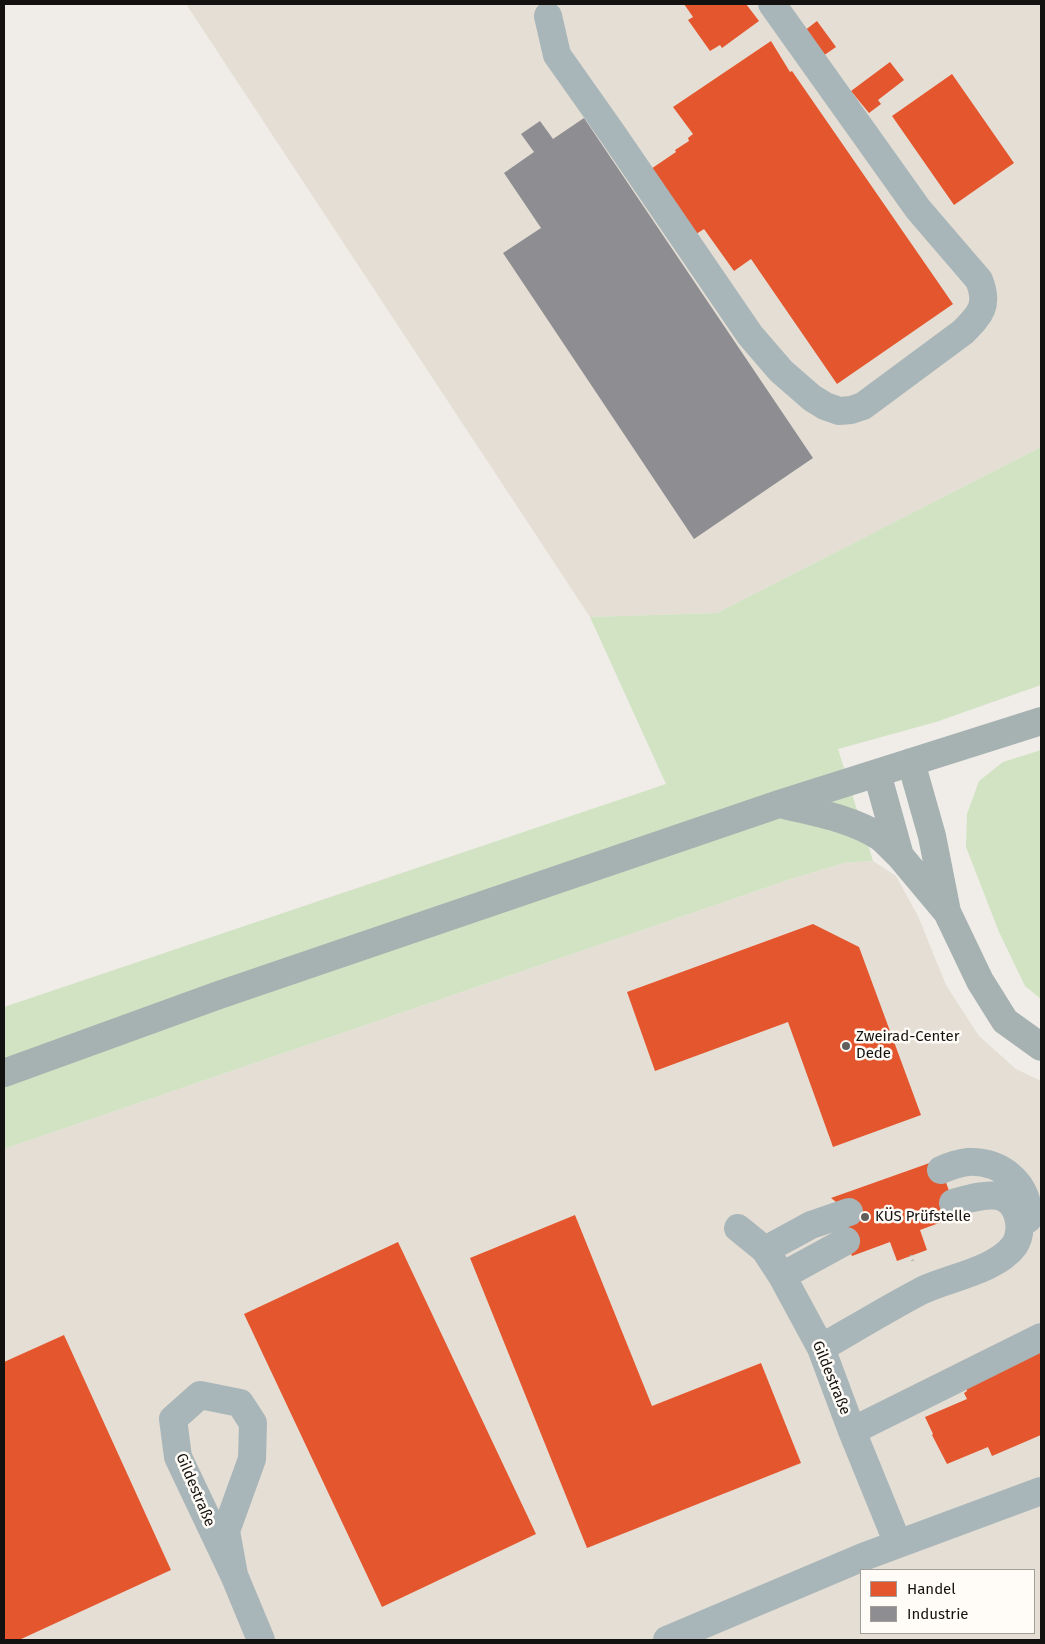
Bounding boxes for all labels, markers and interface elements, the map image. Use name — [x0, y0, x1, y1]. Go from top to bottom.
place label: Zweirad-Center Dede — [856, 1028, 959, 1063]
marker: Zweirad-Center Dede — [840, 1040, 852, 1052]
place label: KÜS Prüfstelle — [875, 1208, 971, 1226]
marker: KÜS Prüfstelle — [859, 1211, 871, 1223]
street label: Gildestraße — [808, 1338, 854, 1418]
street label: Gildestraße — [171, 1451, 219, 1529]
legend — [860, 1569, 1035, 1634]
text: Handel — [907, 1580, 956, 1598]
text: Industrie — [907, 1605, 969, 1623]

